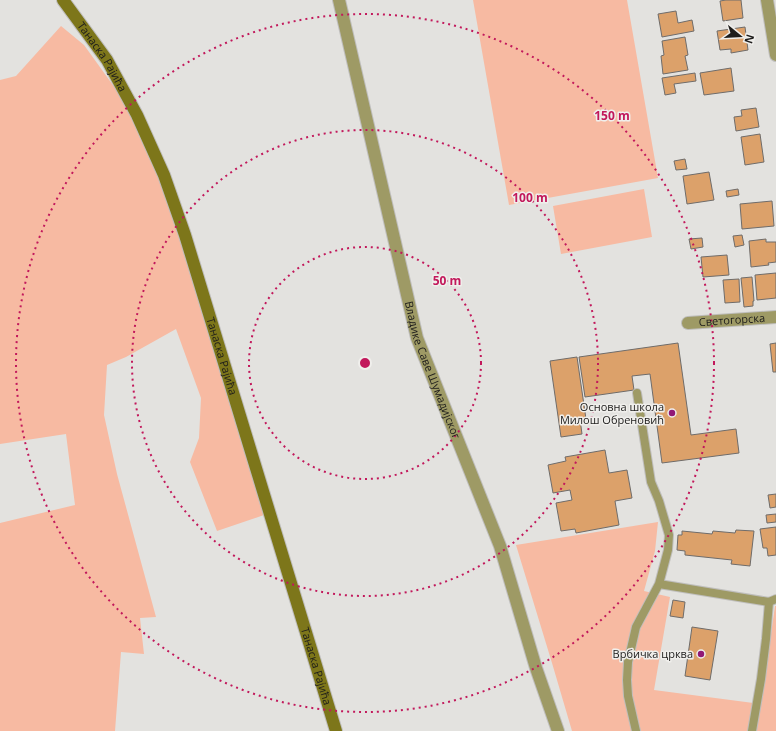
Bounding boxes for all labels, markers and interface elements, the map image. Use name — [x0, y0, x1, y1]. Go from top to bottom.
north arrow — [720, 16, 760, 56]
street label: Танаска Рајића — [74, 18, 131, 94]
text: N — [741, 33, 759, 46]
text: 150 m — [594, 107, 630, 124]
text: 100 m — [512, 189, 548, 206]
text: 50 m — [433, 272, 461, 289]
street label: Владике Саве Шумадијског — [402, 300, 465, 441]
street label: Светогорска — [698, 310, 766, 329]
street label: Танаска Рајића — [203, 315, 241, 397]
centre of rings — [358, 356, 372, 370]
place label: Основна школа Милош Обреновић — [560, 399, 664, 427]
marker: Основна школа Милош Обреновић — [667, 408, 677, 418]
street label: Танаска Рајића — [298, 625, 336, 707]
place label: Врбичка црква — [613, 646, 693, 661]
marker: Врбичка црква — [696, 649, 706, 659]

